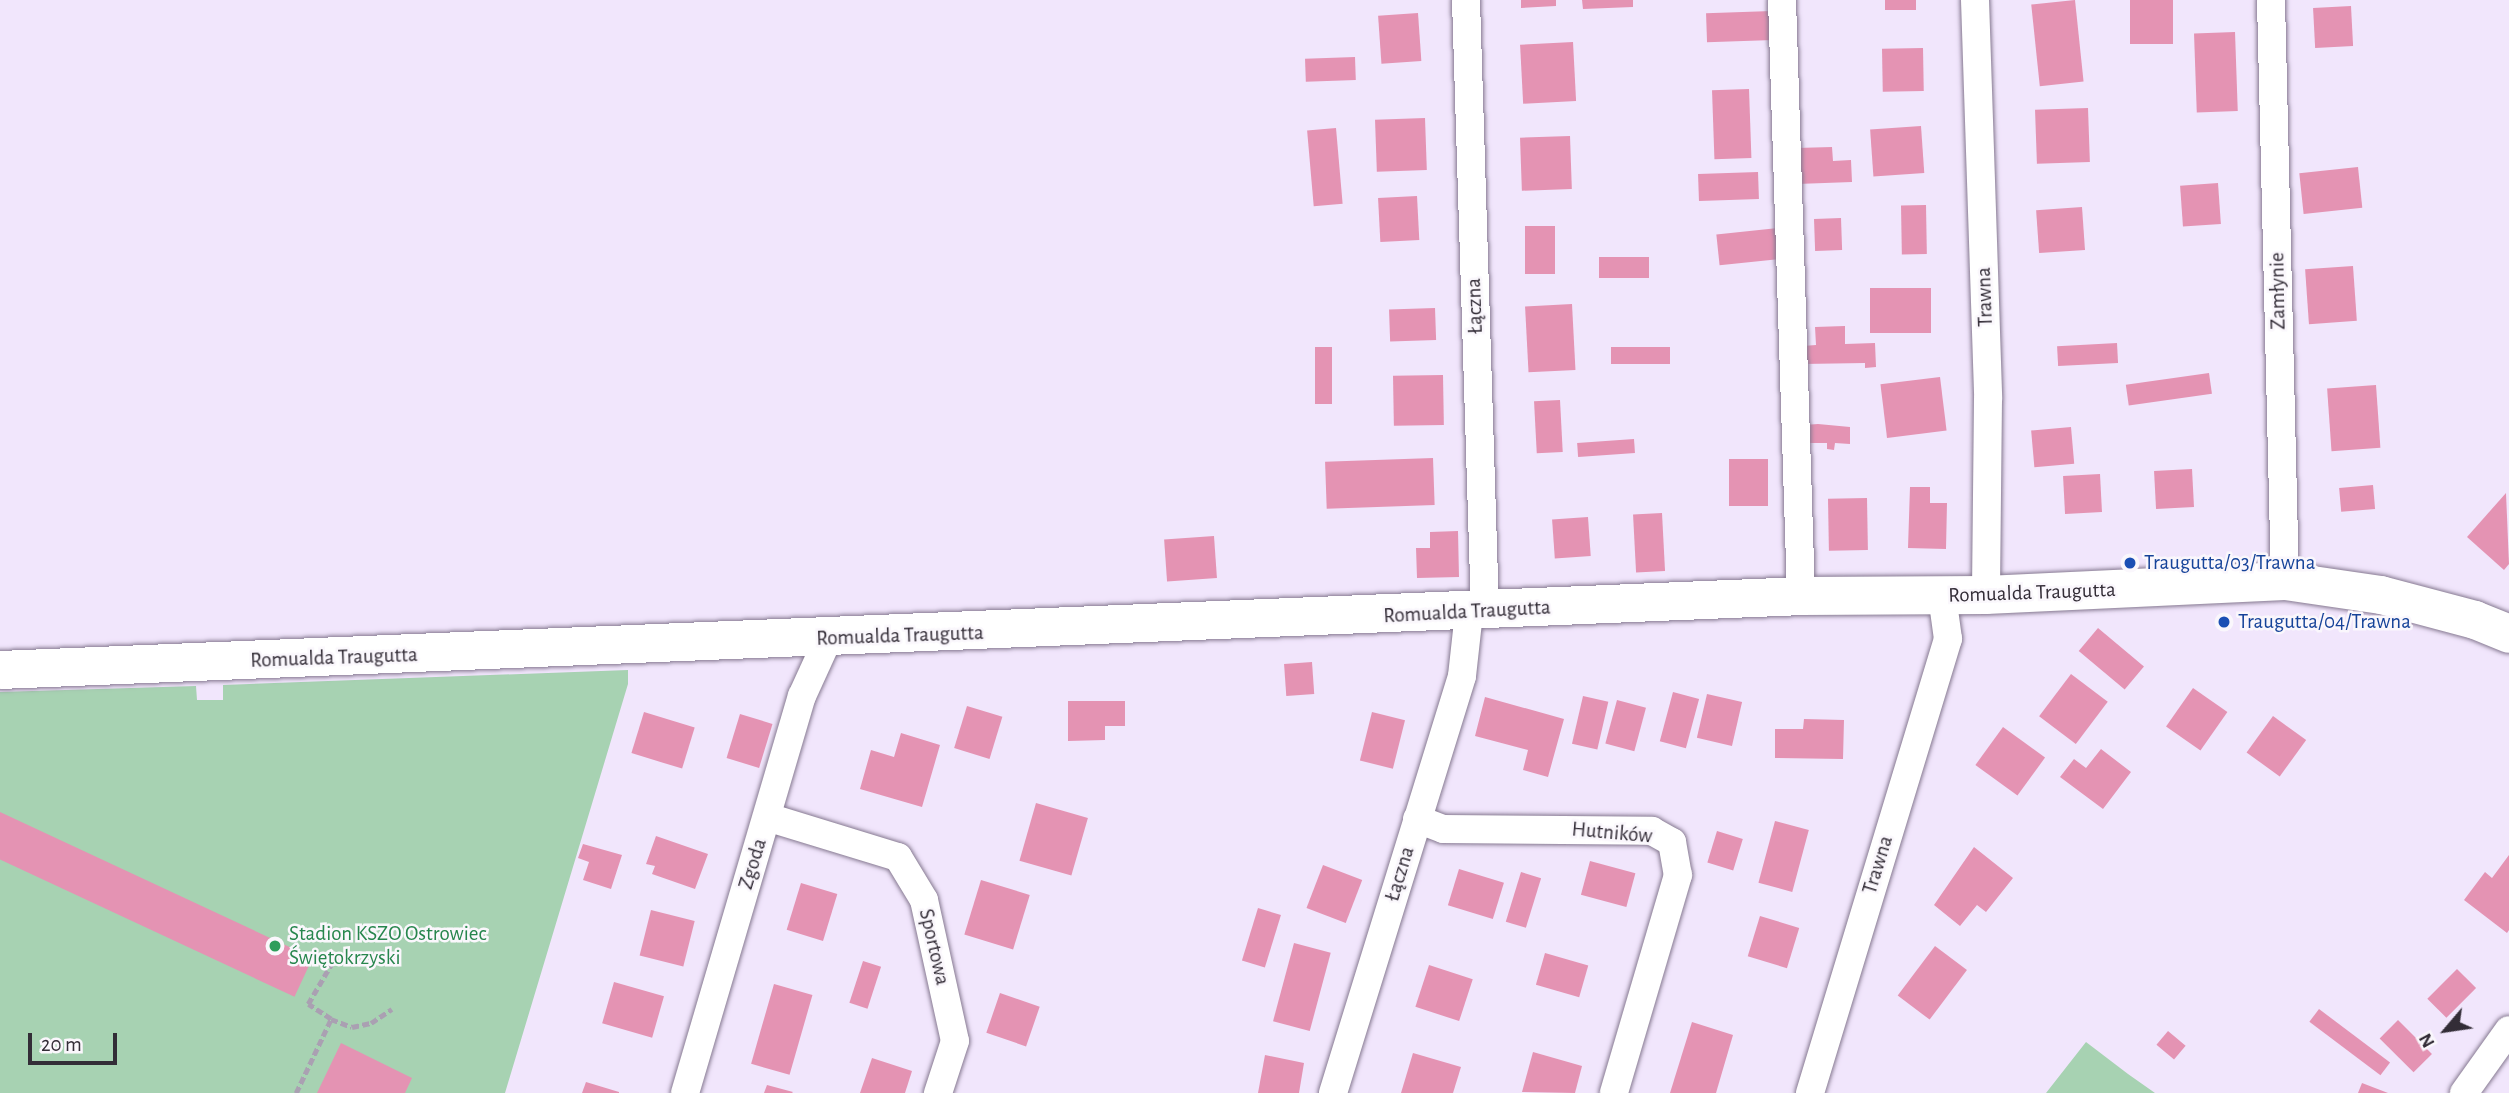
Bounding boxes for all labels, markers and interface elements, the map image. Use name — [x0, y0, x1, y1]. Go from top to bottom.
street label: Zamłynie — [2265, 252, 2291, 330]
street label: Trawna — [1971, 267, 1999, 327]
street label: Łączna — [1461, 278, 1489, 334]
place label: Traugutta/03/Trawna — [2144, 550, 2315, 576]
marker: Traugutta/03/Trawna — [2122, 555, 2138, 571]
street label: Romualda Traugutta — [1948, 577, 2116, 609]
street label: Romualda Traugutta — [1383, 595, 1551, 629]
place label: Traugutta/04/Trawna — [2238, 609, 2411, 635]
marker: Traugutta/04/Trawna — [2216, 614, 2232, 630]
street label: Romualda Traugutta — [816, 620, 984, 652]
street label: Romualda Traugutta — [250, 642, 418, 674]
street label: Hutników — [1571, 817, 1653, 849]
street label: Trawna — [1857, 833, 1899, 897]
street label: Zgoda — [733, 836, 773, 892]
street label: Łączna — [1380, 844, 1420, 904]
street label: Sportowa — [913, 906, 955, 988]
place label: Stadion KSZO Ostrowiec Świętokrzyski — [289, 921, 487, 971]
marker: Stadion KSZO Ostrowiec Świętokrzyski — [267, 938, 283, 954]
north arrow — [2411, 995, 2481, 1065]
scale bar — [32, 1020, 121, 1064]
text: N — [2416, 1030, 2439, 1051]
text: 20 m — [41, 1034, 82, 1055]

